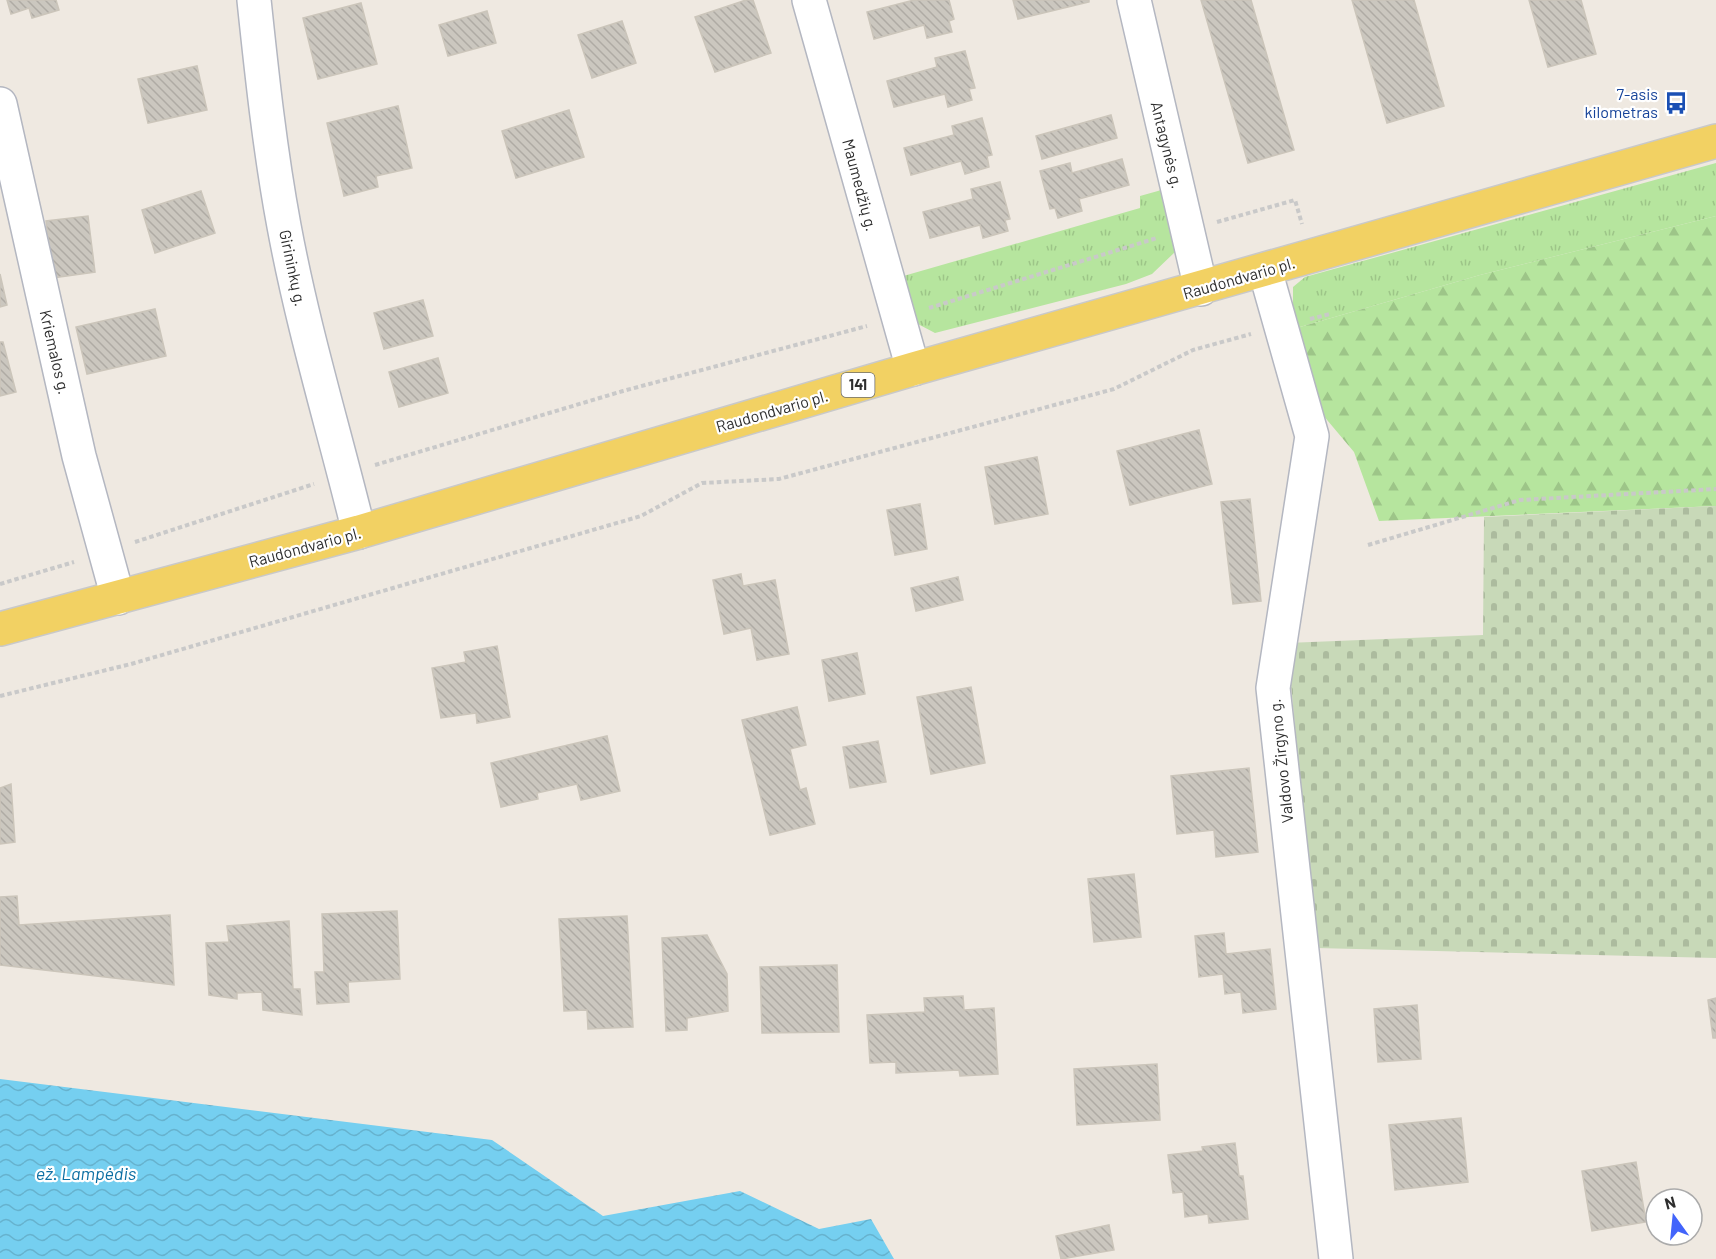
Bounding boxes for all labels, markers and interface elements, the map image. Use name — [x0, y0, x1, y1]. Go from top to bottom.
place label: 7-asis kilometras — [1584, 84, 1658, 121]
bus stop icon: 7-asis kilometras — [1663, 90, 1689, 116]
street label: Antagynės g. — [1147, 99, 1187, 190]
street label: Maumedžių g. — [839, 137, 882, 233]
street label: Girininkų g. — [276, 228, 311, 308]
street label: Raudondvario pl. — [1181, 252, 1297, 303]
street label: Kriemalos g. — [37, 308, 74, 396]
road number: 141 — [842, 373, 874, 397]
street label: Raudondvario pl. — [714, 385, 830, 436]
street label: Raudondvario pl. — [247, 522, 363, 571]
street label: Valdovo Žirgyno g. — [1265, 698, 1296, 824]
water label: ež. Lampėdis — [36, 1162, 136, 1184]
north arrow — [1644, 1187, 1704, 1247]
text: N — [1662, 1191, 1678, 1213]

